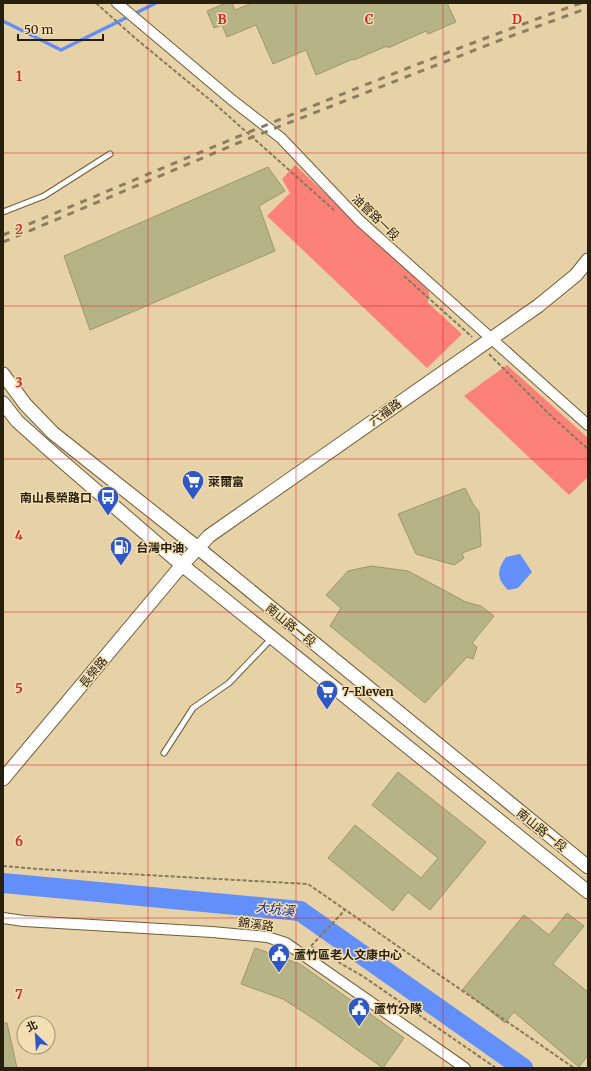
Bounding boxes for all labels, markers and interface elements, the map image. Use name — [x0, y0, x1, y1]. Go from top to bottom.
text: B — [217, 11, 227, 28]
text: C — [365, 11, 374, 28]
text: D — [512, 11, 522, 28]
scale bar — [18, 16, 103, 42]
text: 50 m — [24, 22, 53, 37]
text: 1 — [16, 68, 22, 85]
street label: 油管路一段 — [349, 191, 403, 243]
text: 2 — [15, 221, 23, 238]
text: 3 — [15, 374, 23, 391]
street label: 六福路 — [366, 396, 404, 428]
supermarket icon: 萊爾富 — [180, 468, 206, 501]
place label: 萊爾富 — [208, 474, 244, 489]
bus stop icon: 南山長榮路口 — [95, 484, 121, 517]
place label: 南山長榮路口 — [20, 490, 92, 505]
text: 4 — [15, 527, 24, 544]
fuel station icon: 台灣中油 — [108, 534, 134, 567]
place label: 台灣中油 — [136, 540, 184, 555]
street label: 南山路一段 — [263, 600, 319, 650]
street label: 長榮路 — [76, 653, 110, 691]
supermarket icon: 7-Eleven — [314, 678, 340, 711]
text: 5 — [15, 680, 23, 697]
place label: 7-Eleven — [342, 684, 394, 699]
street label: 南山路一段 — [514, 805, 570, 855]
text: 6 — [15, 833, 23, 850]
water label: 大坑溪 — [255, 899, 297, 920]
street label: 錦溪路 — [237, 914, 275, 934]
public building icon: 蘆竹區老人文康中心 — [266, 941, 292, 974]
place label: 蘆竹區老人文康中心 — [294, 947, 402, 962]
text: 7 — [15, 986, 23, 1003]
public building icon: 蘆竹分隊 — [346, 995, 372, 1028]
place label: 蘆竹分隊 — [374, 1001, 422, 1016]
north arrow — [16, 1015, 56, 1055]
text: 北 — [24, 1017, 40, 1035]

